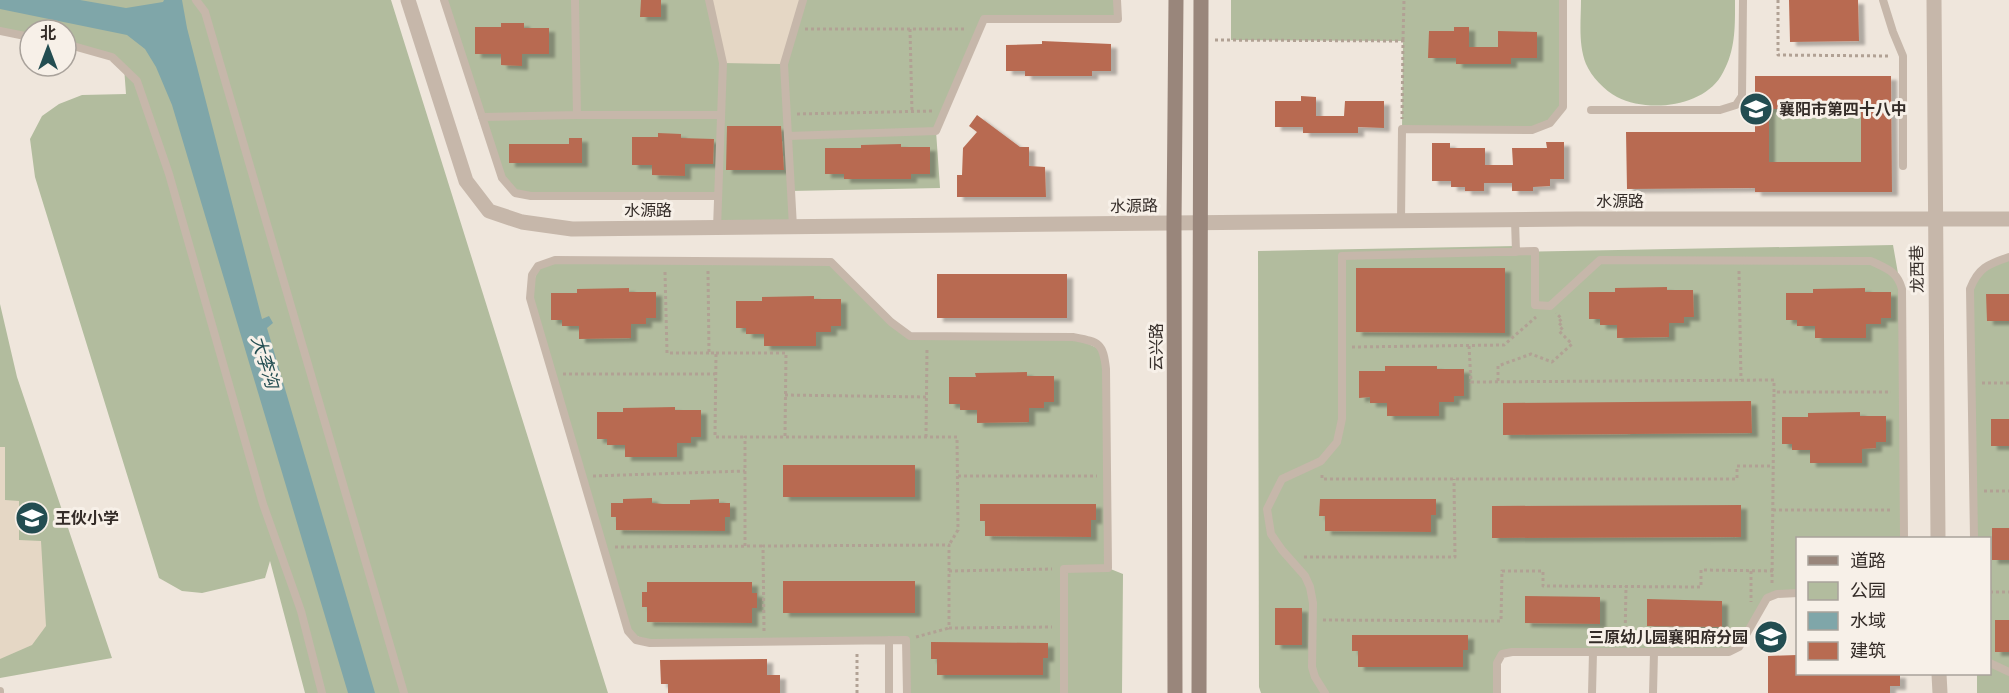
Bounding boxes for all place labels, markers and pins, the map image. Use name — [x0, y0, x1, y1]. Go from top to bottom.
school or university icon: 襄阳市第四十八中 — [1738, 91, 1774, 127]
place label: 襄阳市第四十八中 — [1779, 100, 1907, 119]
school or university icon: 王伙小学 — [14, 500, 50, 536]
place label: 王伙小学 — [55, 509, 119, 528]
school or university icon: 三原幼儿园襄阳府分园 — [1753, 619, 1789, 655]
place label: 三原幼儿园襄阳府分园 — [1588, 628, 1748, 647]

